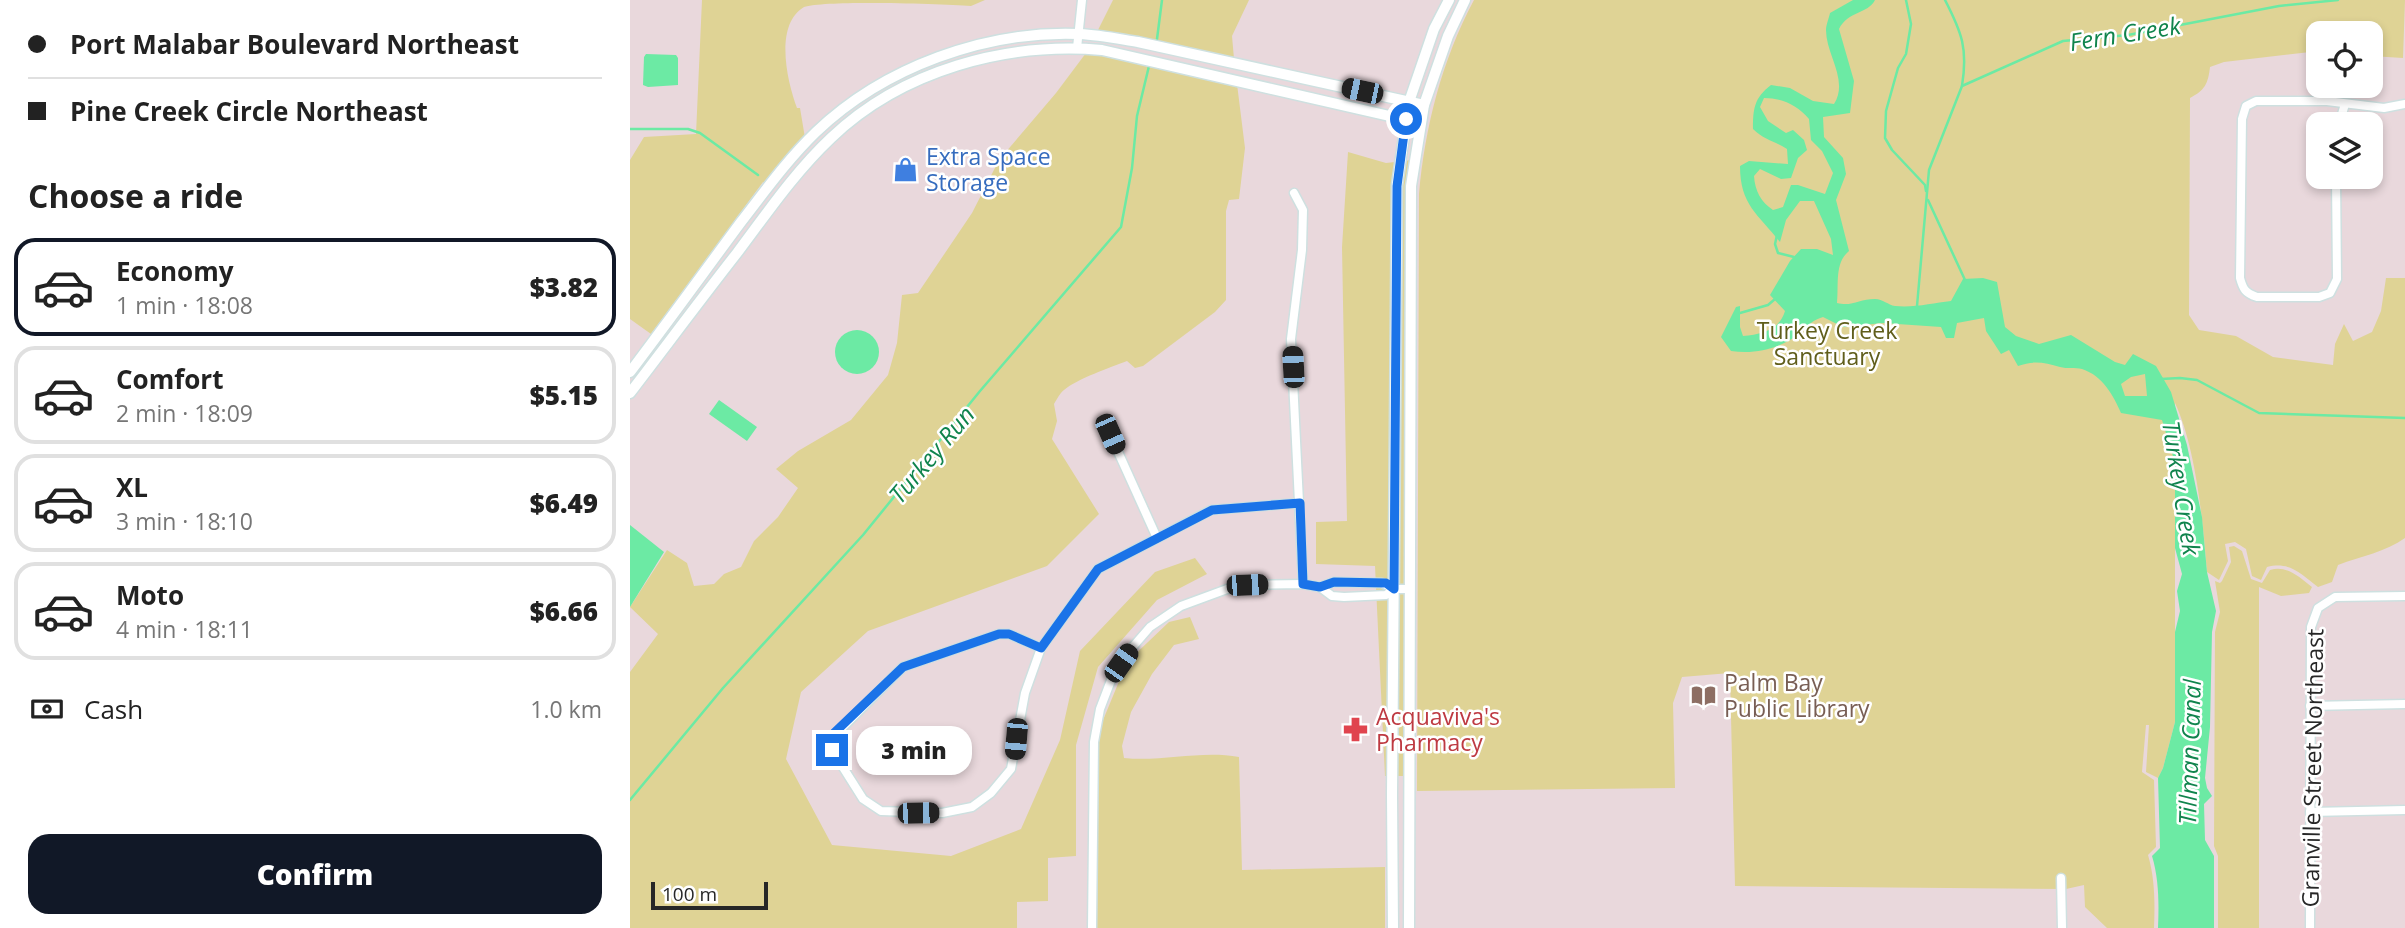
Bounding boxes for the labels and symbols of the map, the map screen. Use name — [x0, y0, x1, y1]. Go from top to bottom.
water label: Fern Creek — [2067, 8, 2184, 58]
car — [1340, 76, 1385, 106]
route start — [1390, 103, 1422, 135]
place label: Extra Space Storage — [926, 140, 1051, 198]
shop icon: Extra Space Storage — [892, 155, 920, 183]
park label: Turkey Creek Sanctuary — [1757, 314, 1897, 372]
car — [1282, 345, 1305, 389]
water label: Turkey Run — [881, 398, 981, 510]
car — [1092, 411, 1129, 457]
water label: Turkey Creek — [2155, 419, 2209, 559]
car — [1226, 574, 1269, 596]
street label: Granville Street Northeast — [2294, 628, 2330, 908]
car — [1101, 640, 1142, 686]
place label: Palm Bay Public Library — [1724, 666, 1870, 724]
water label: Tillman Canal — [2170, 678, 2208, 825]
library icon: Palm Bay Public Library — [1690, 681, 1718, 709]
place label: Acquaviva's Pharmacy — [1376, 700, 1500, 758]
pharmacy icon: Acquaviva's Pharmacy — [1342, 715, 1370, 743]
car — [1004, 717, 1029, 761]
callout: 3 min — [857, 726, 972, 774]
route end — [816, 734, 848, 766]
car — [897, 802, 940, 824]
scale bar — [651, 879, 768, 911]

